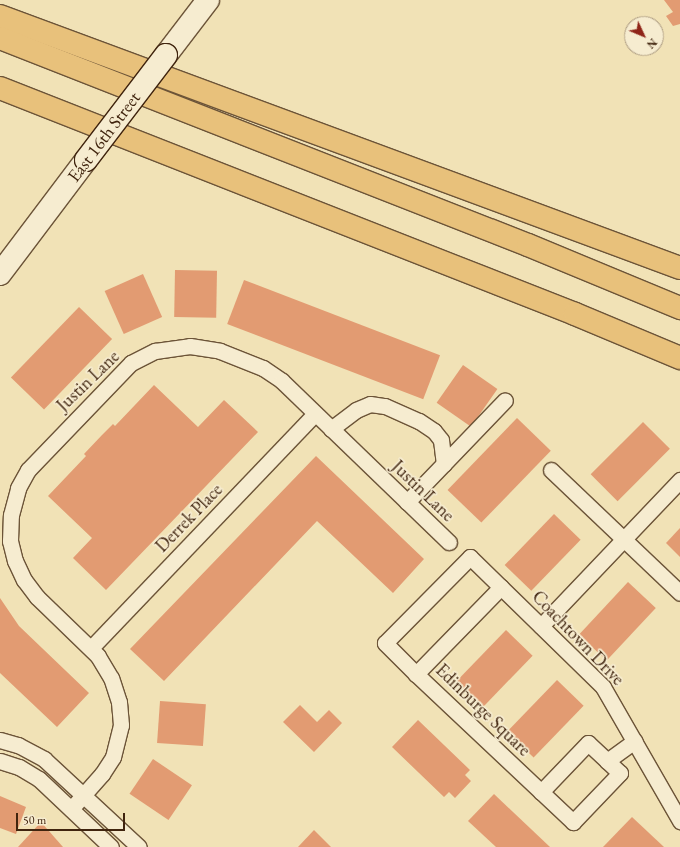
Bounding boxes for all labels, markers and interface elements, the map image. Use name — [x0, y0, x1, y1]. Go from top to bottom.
north arrow — [624, 16, 664, 56]
text: N — [644, 36, 660, 52]
street label: East 16th Street — [63, 88, 145, 186]
street label: Justin Lane — [52, 346, 124, 416]
street label: Justin Lane — [387, 456, 459, 526]
street label: Derrek Place — [151, 479, 227, 557]
street label: Coachtown Drive — [527, 586, 629, 690]
street label: Edinburge Square — [431, 659, 535, 761]
scale bar — [18, 805, 127, 831]
text: 50 m — [23, 812, 46, 828]

